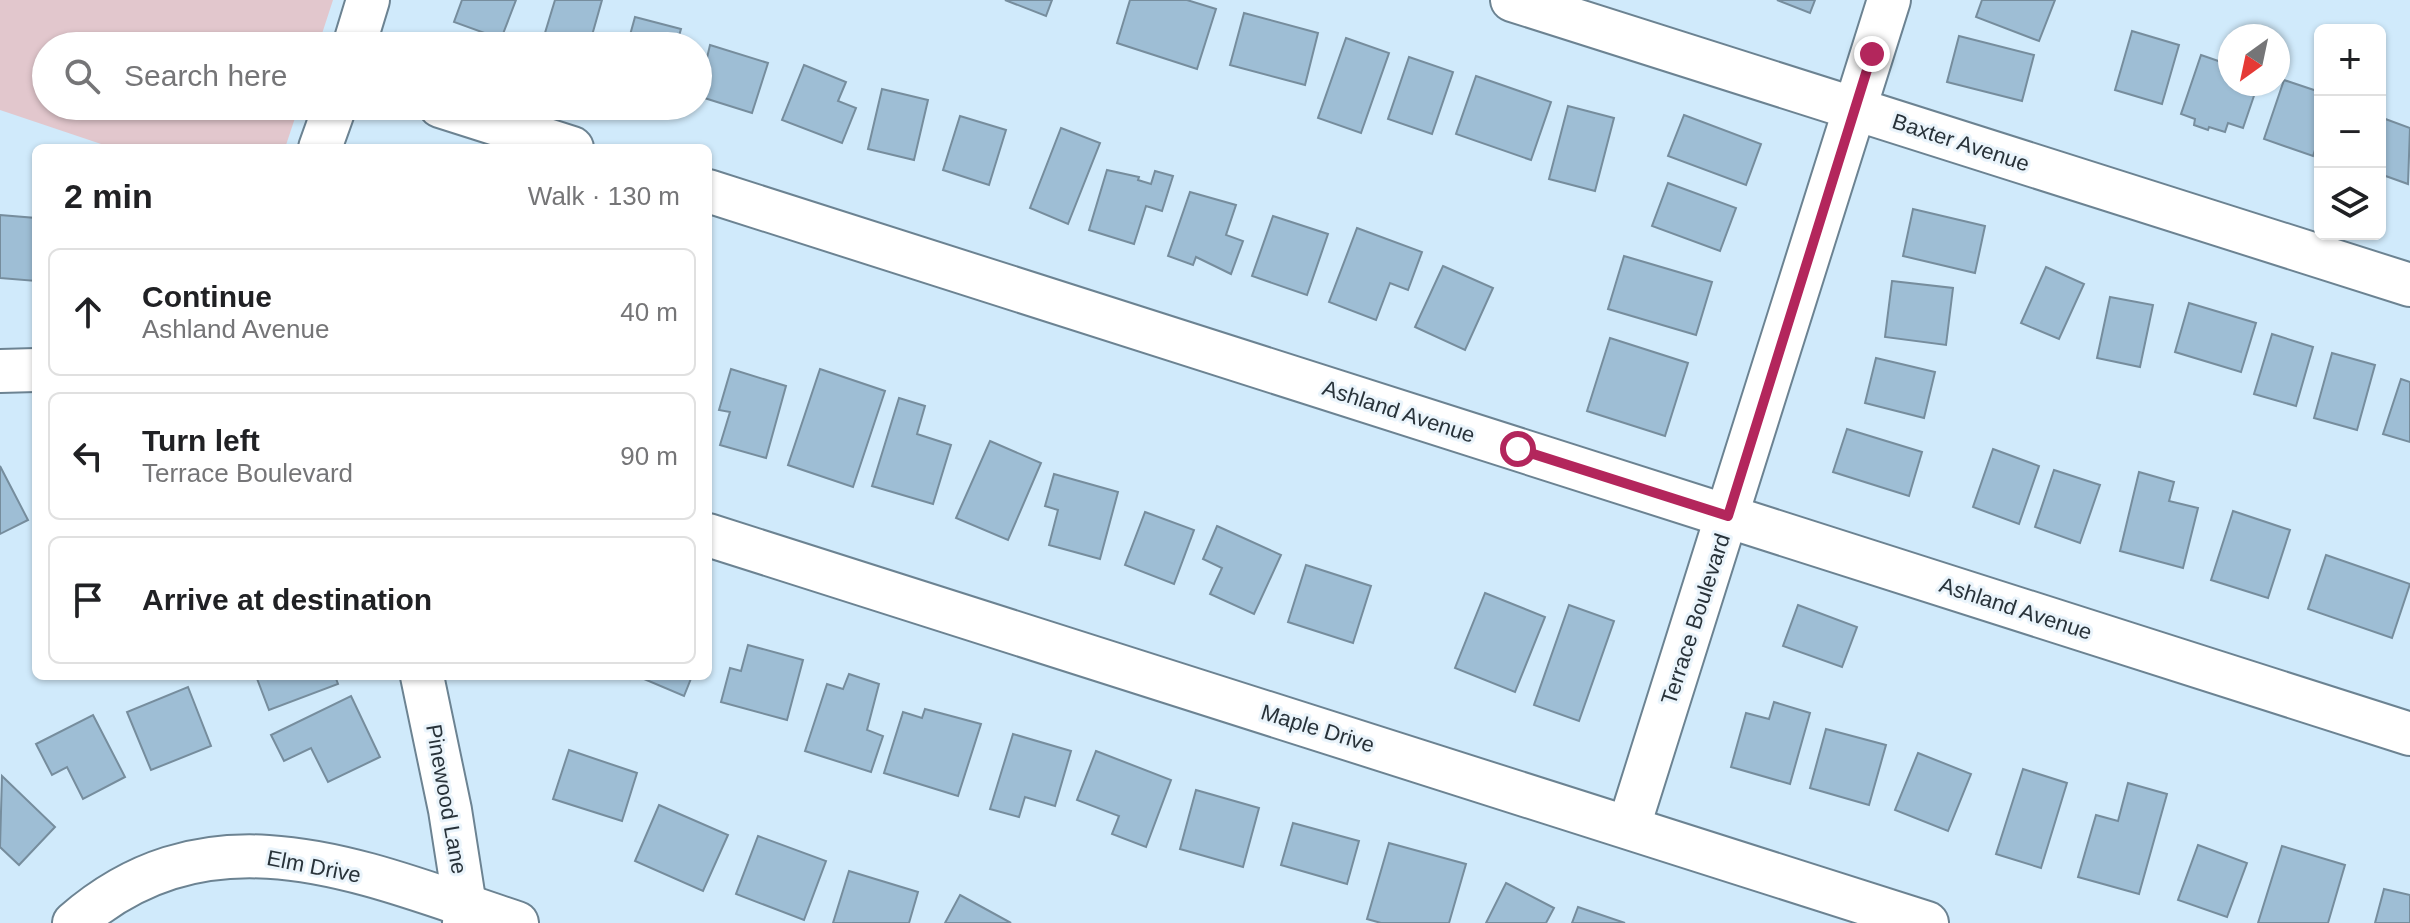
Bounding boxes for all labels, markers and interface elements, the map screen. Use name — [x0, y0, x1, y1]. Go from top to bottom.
north arrow — [2218, 24, 2290, 96]
map controls — [2314, 24, 2386, 240]
button: + — [2314, 24, 2386, 96]
search box — [32, 32, 712, 120]
route end — [1854, 36, 1890, 72]
icon: search — [60, 54, 104, 98]
text: Search here — [124, 59, 287, 92]
button: − — [2314, 96, 2386, 168]
street label: Baxter Avenue — [1889, 109, 2033, 176]
button: layers — [2314, 168, 2386, 240]
text: 2 min — [64, 177, 153, 215]
text: Walk · 130 m — [528, 181, 680, 211]
text: Continue — [142, 280, 272, 313]
icon: ahead — [66, 290, 110, 334]
text: 40 m — [620, 297, 678, 327]
text: Ashland Avenue — [142, 314, 329, 344]
street label: Ashland Avenue — [1320, 375, 1478, 448]
text: Turn left — [142, 424, 260, 457]
route start — [1500, 431, 1536, 467]
icon: left — [66, 434, 110, 478]
text: 90 m — [620, 441, 678, 471]
text: Terrace Boulevard — [142, 458, 353, 488]
street label: Terrace Boulevard — [1656, 530, 1735, 708]
street label: Ashland Avenue — [1937, 572, 2095, 645]
icon: arrive — [66, 578, 110, 622]
text: Arrive at destination — [142, 583, 432, 616]
street label: Maple Drive — [1258, 699, 1378, 758]
street label: Pinewood Lane — [421, 722, 472, 876]
street label: Elm Drive — [265, 845, 363, 888]

